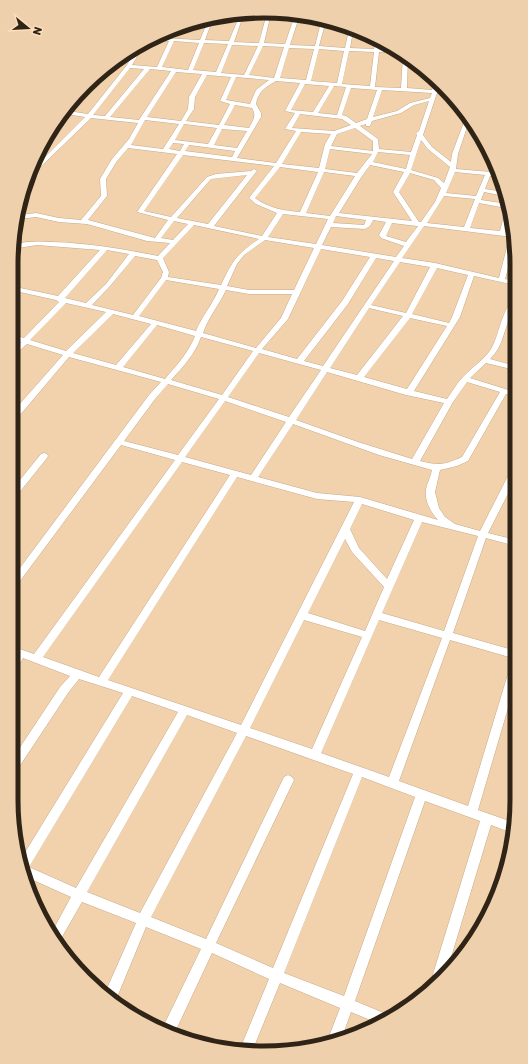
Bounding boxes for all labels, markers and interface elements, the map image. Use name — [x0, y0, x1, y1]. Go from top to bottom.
north arrow — [8, 8, 48, 48]
text: N — [30, 25, 44, 37]

